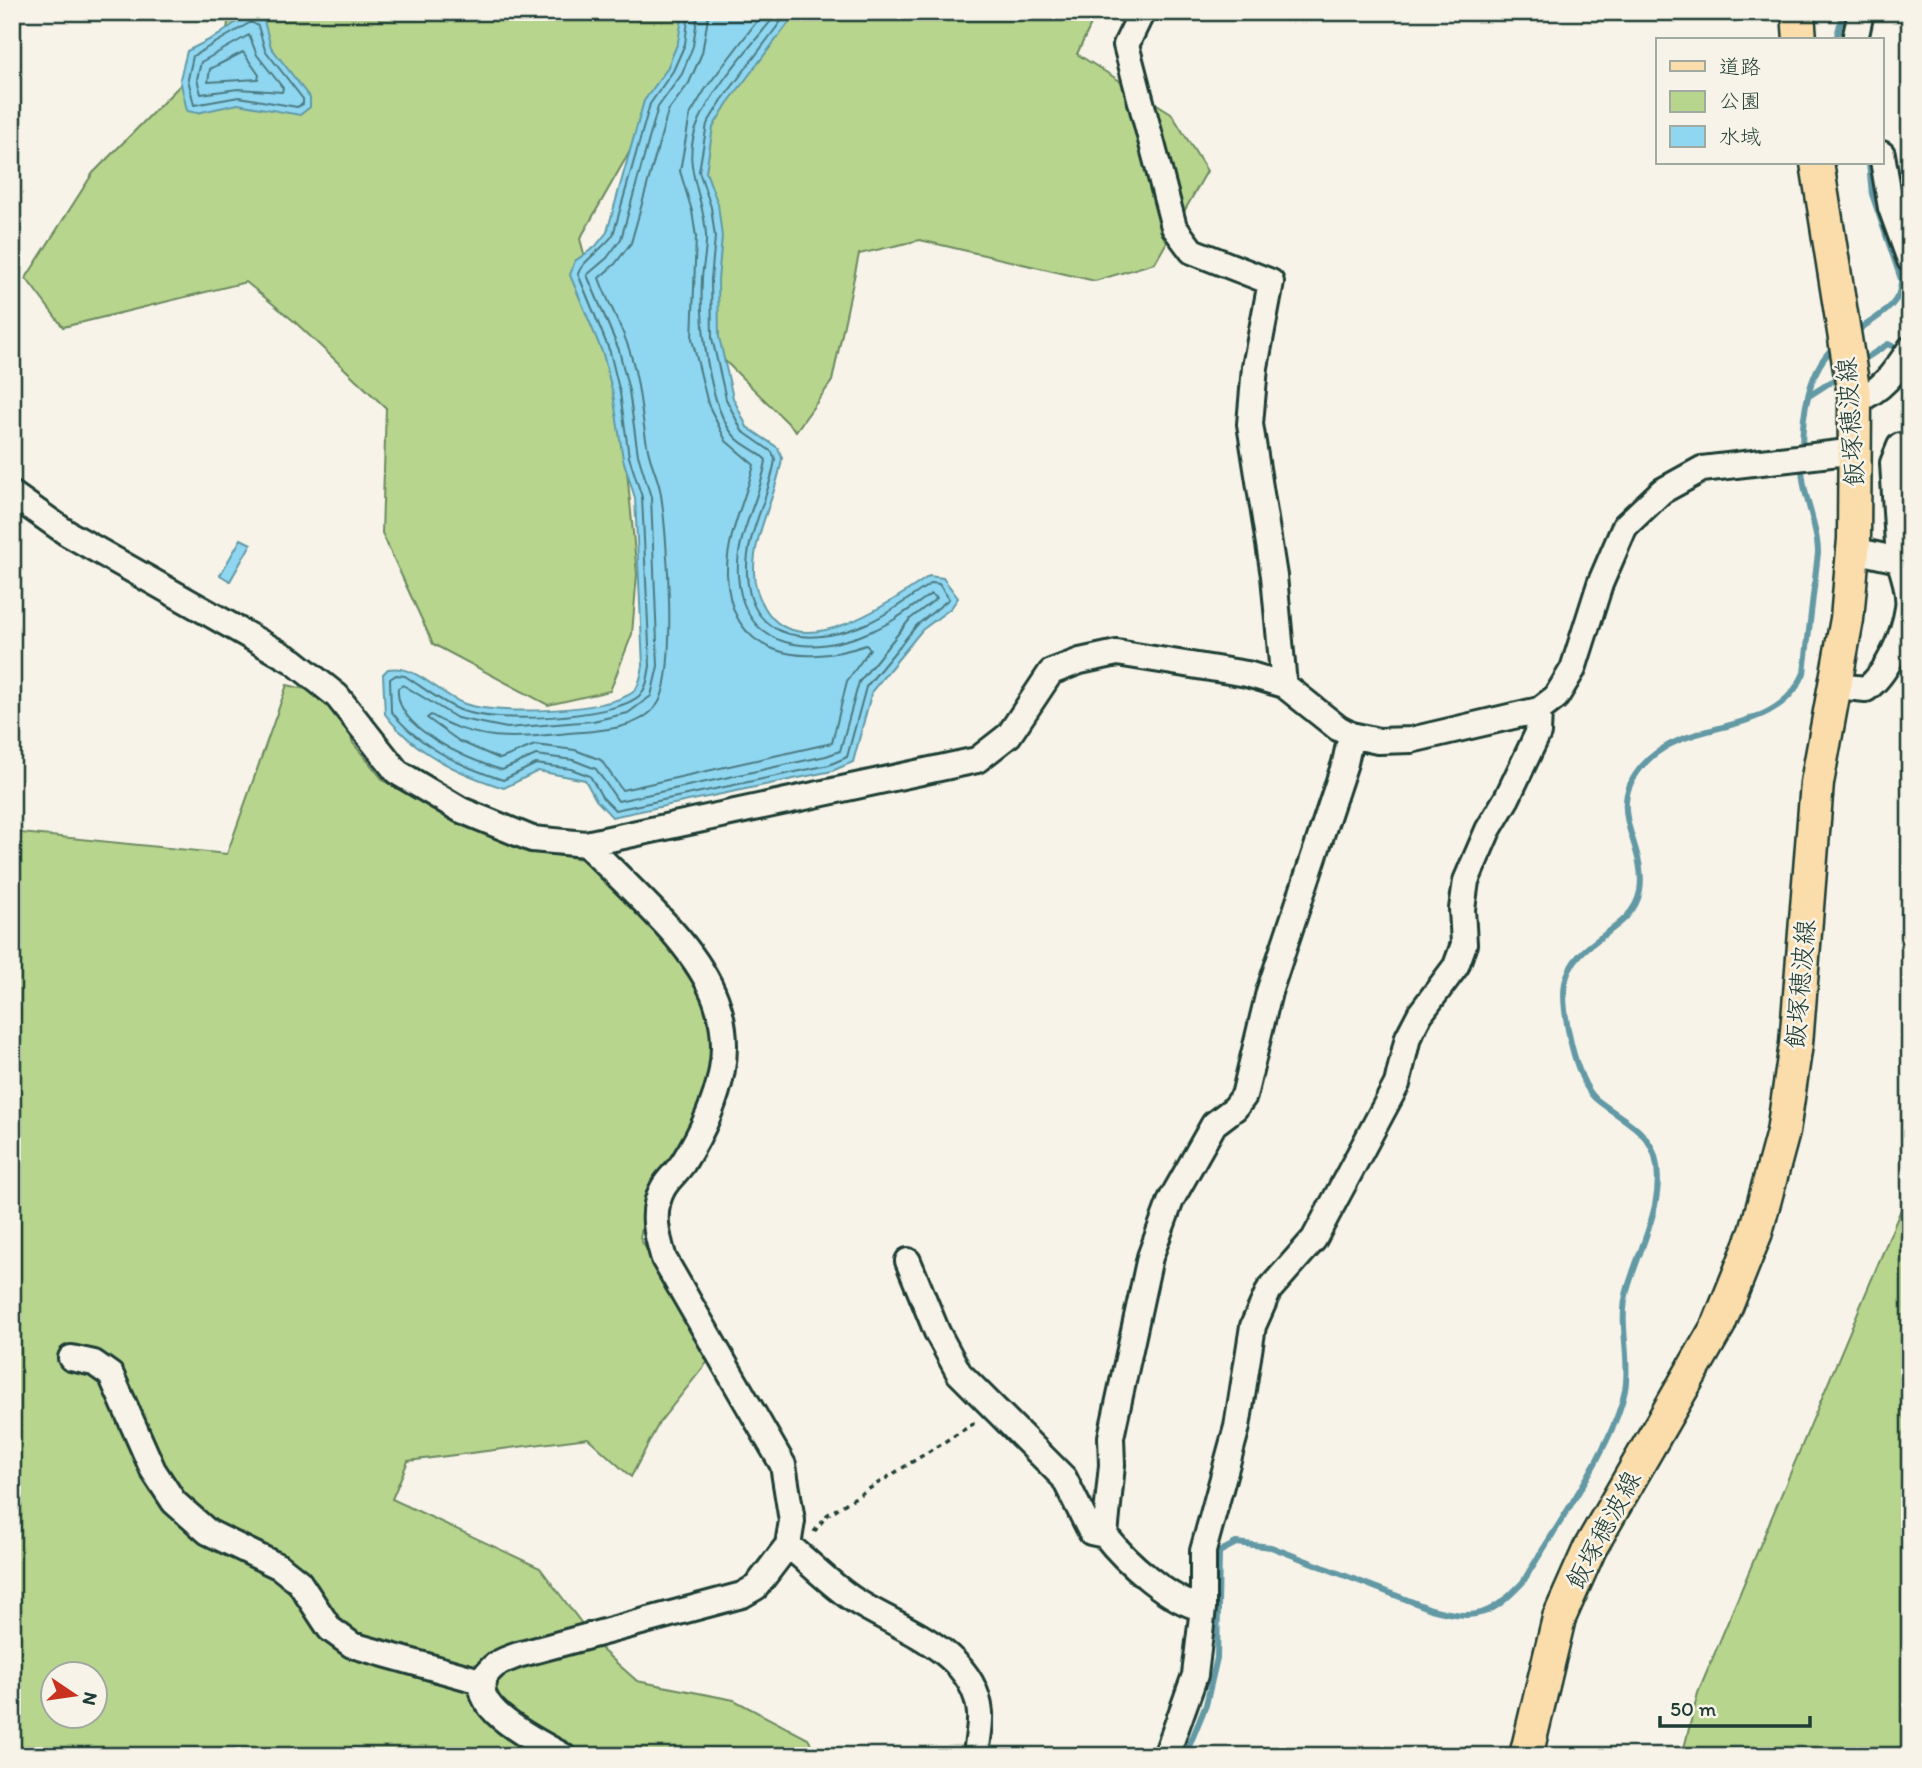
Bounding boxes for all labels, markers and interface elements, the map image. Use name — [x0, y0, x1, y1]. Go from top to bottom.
legend — [1656, 38, 1884, 164]
text: 道路 — [1719, 54, 1761, 79]
text: 公園 — [1719, 88, 1761, 113]
text: 水域 — [1719, 124, 1761, 149]
street label: 飯塚穂波線 — [1830, 356, 1870, 488]
street label: 飯塚穂波線 — [1778, 918, 1822, 1050]
street label: 飯塚穂波線 — [1558, 1465, 1648, 1595]
north arrow — [38, 1660, 108, 1730]
scale bar — [1660, 1684, 1810, 1728]
text: N — [77, 1690, 103, 1708]
text: 50 m — [1670, 1696, 1717, 1721]

